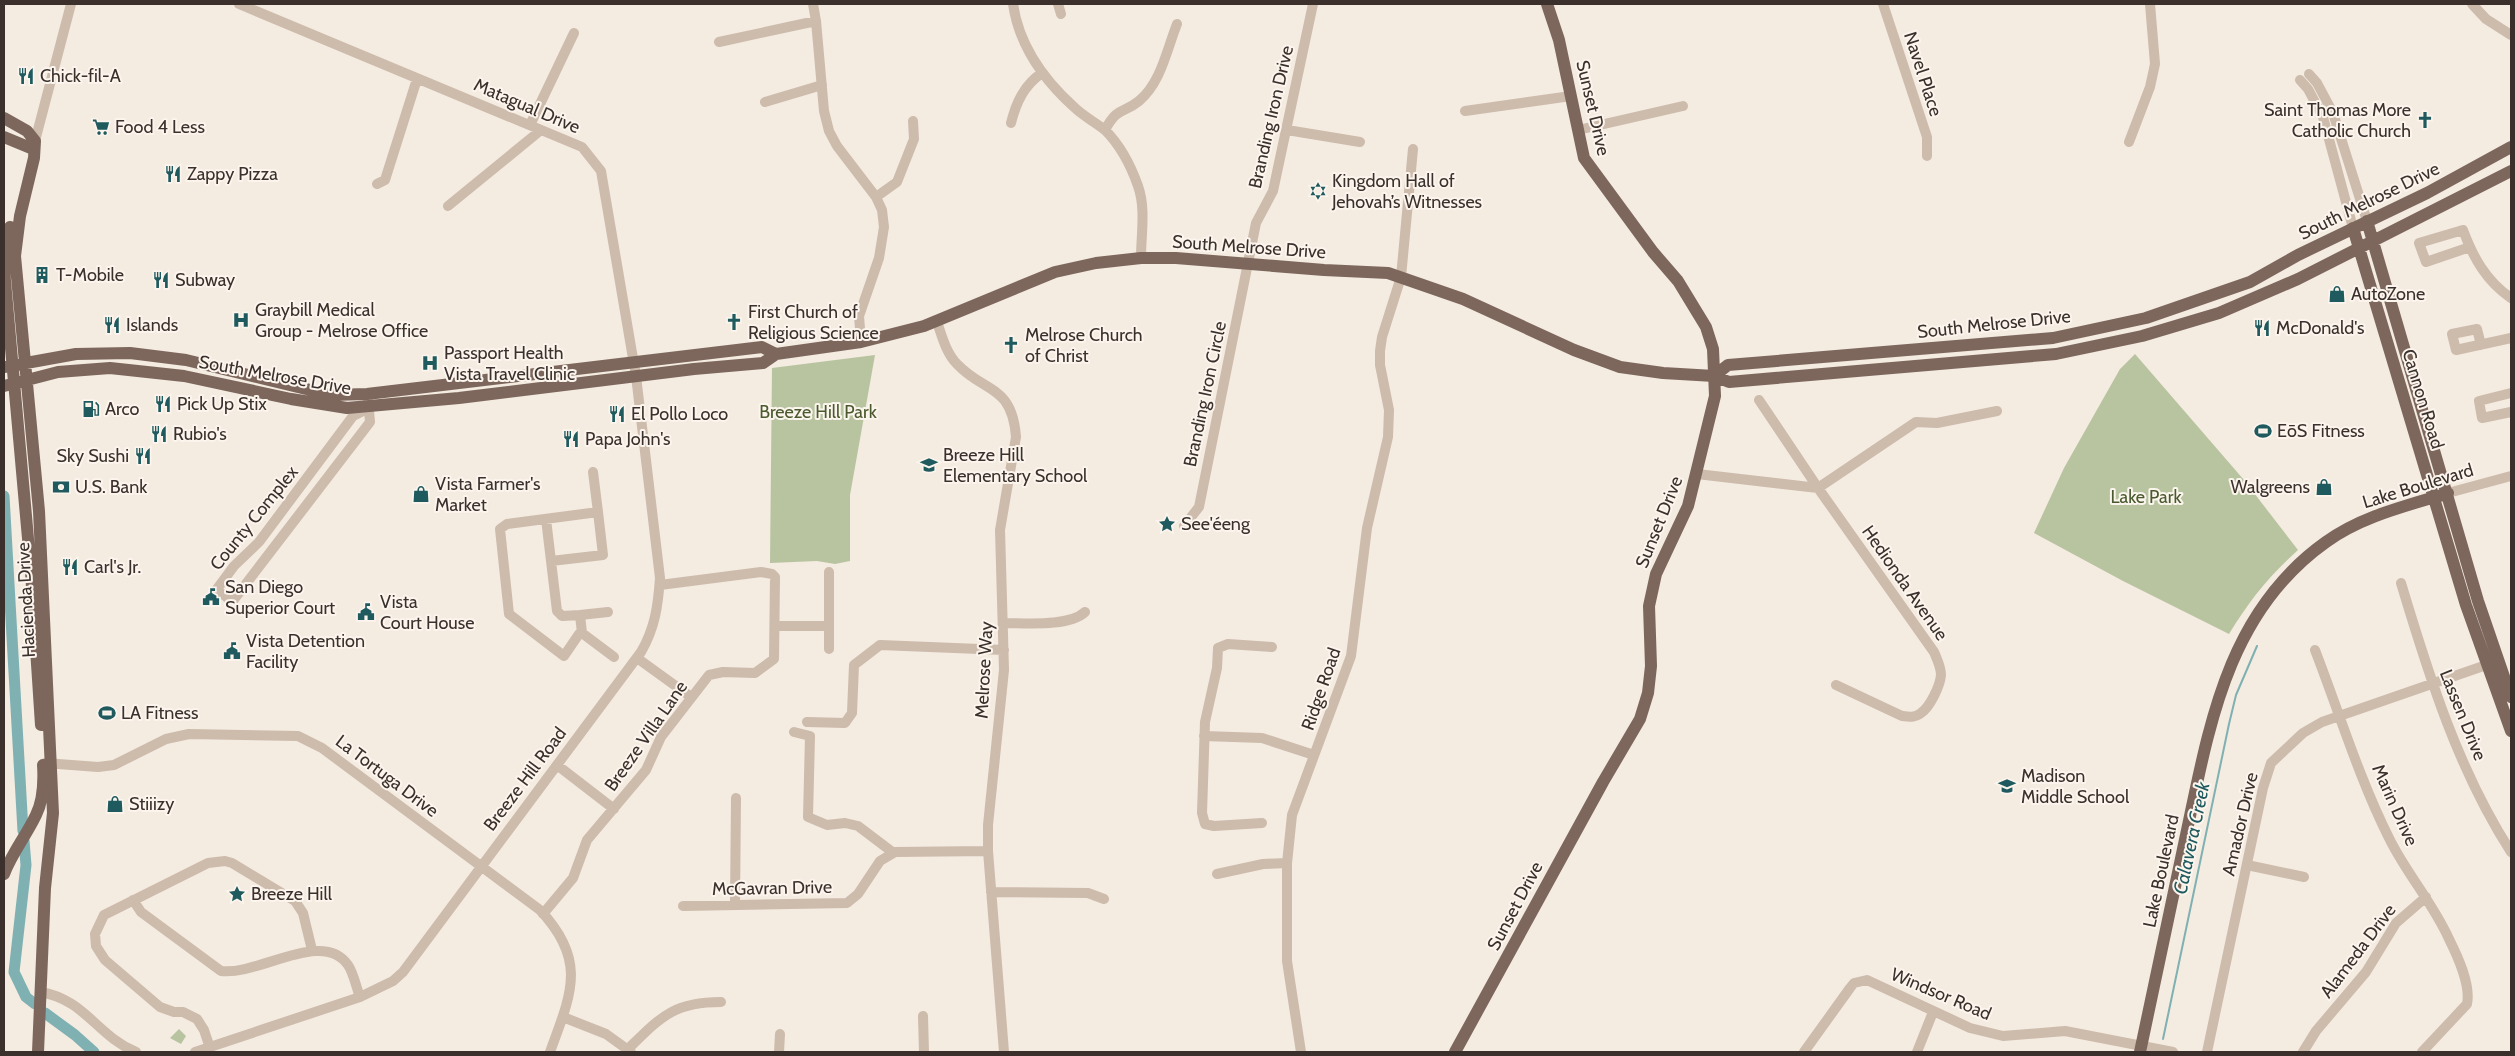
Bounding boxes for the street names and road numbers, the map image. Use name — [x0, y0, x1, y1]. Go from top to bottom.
street label: Navel Place — [1899, 29, 1947, 119]
street label: Branding Iron Drive — [1244, 43, 1298, 191]
street label: Sunset Drive — [1571, 58, 1615, 158]
street label: Matagual Drive — [471, 74, 583, 138]
street label: South Melrose Drive — [2295, 157, 2443, 245]
street label: South Melrose Drive — [1171, 231, 1327, 263]
street label: South Melrose Drive — [1916, 305, 2072, 343]
street label: Branding Iron Circle — [1179, 319, 1231, 469]
street label: Cannon Road — [2397, 347, 2449, 451]
street label: South Melrose Drive — [197, 351, 353, 399]
street label: Lake Boulevard — [2360, 459, 2476, 513]
street label: County Complex — [205, 461, 303, 575]
street label: Sunset Drive — [1631, 473, 1687, 571]
street label: Hedionda Avenue — [1857, 521, 1953, 645]
street label: Hacienda Drive — [12, 542, 40, 658]
street label: Melrose Way — [970, 621, 998, 719]
street label: Ridge Road — [1297, 645, 1345, 733]
street label: Lassen Drive — [2435, 666, 2491, 764]
street label: Breeze Villa Lane — [600, 677, 692, 795]
street label: Breeze Hill Road — [479, 723, 571, 835]
street label: La Tortuga Drive — [331, 730, 443, 822]
street label: Marin Drive — [2367, 761, 2423, 849]
street label: Amador Drive — [2217, 770, 2263, 878]
street label: Lake Boulevard — [2138, 813, 2184, 929]
street label: Sunset Drive — [1483, 858, 1547, 954]
street label: McGavran Drive — [712, 876, 832, 900]
street label: Alameda Drive — [2316, 900, 2400, 1002]
street label: Windsor Road — [1887, 963, 1995, 1025]

